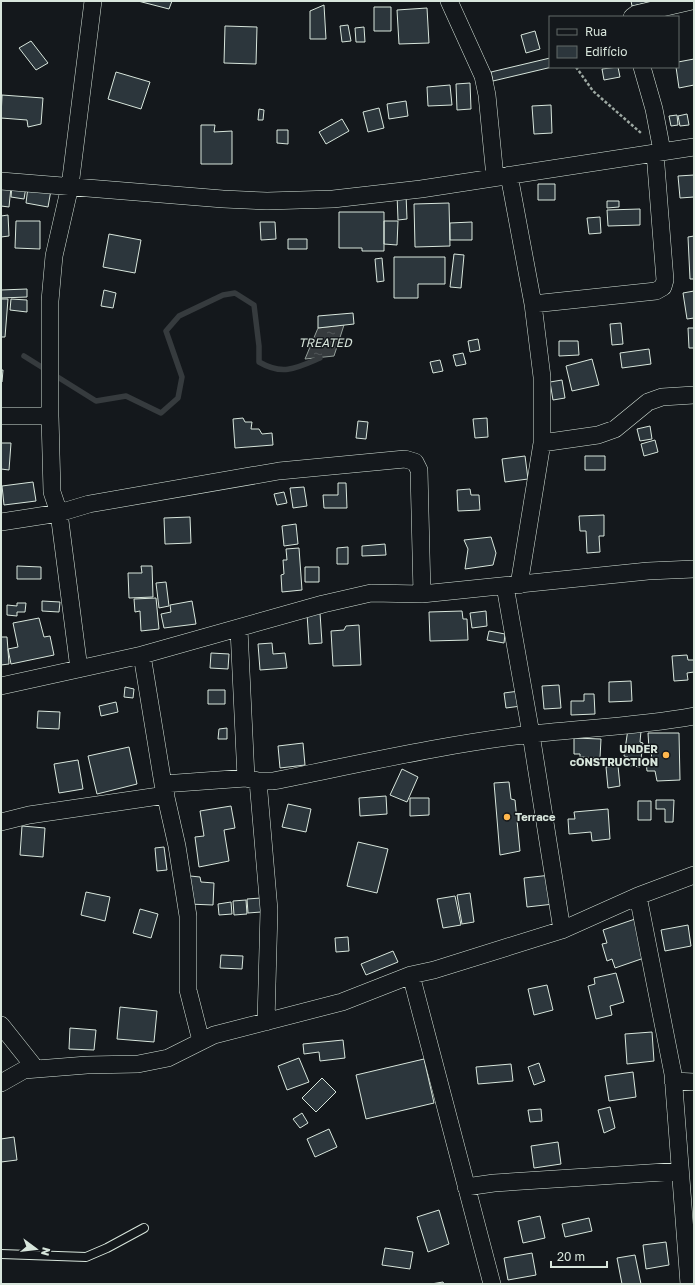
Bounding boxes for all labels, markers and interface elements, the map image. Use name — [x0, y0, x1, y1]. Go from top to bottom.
legend — [549, 16, 679, 68]
text: Rua — [585, 24, 607, 39]
text: Edifício — [585, 44, 627, 59]
water label: TREATED — [298, 335, 353, 350]
place label: UNDER cONSTRUCTION — [570, 742, 658, 768]
marker: UNDER cONSTRUCTION — [661, 750, 671, 760]
place label: Terrace — [515, 810, 556, 823]
marker: Terrace — [502, 812, 512, 822]
north arrow — [16, 1229, 56, 1269]
scale bar — [551, 1243, 607, 1269]
text: N — [39, 1246, 54, 1257]
text: 20 m — [557, 1249, 585, 1264]

